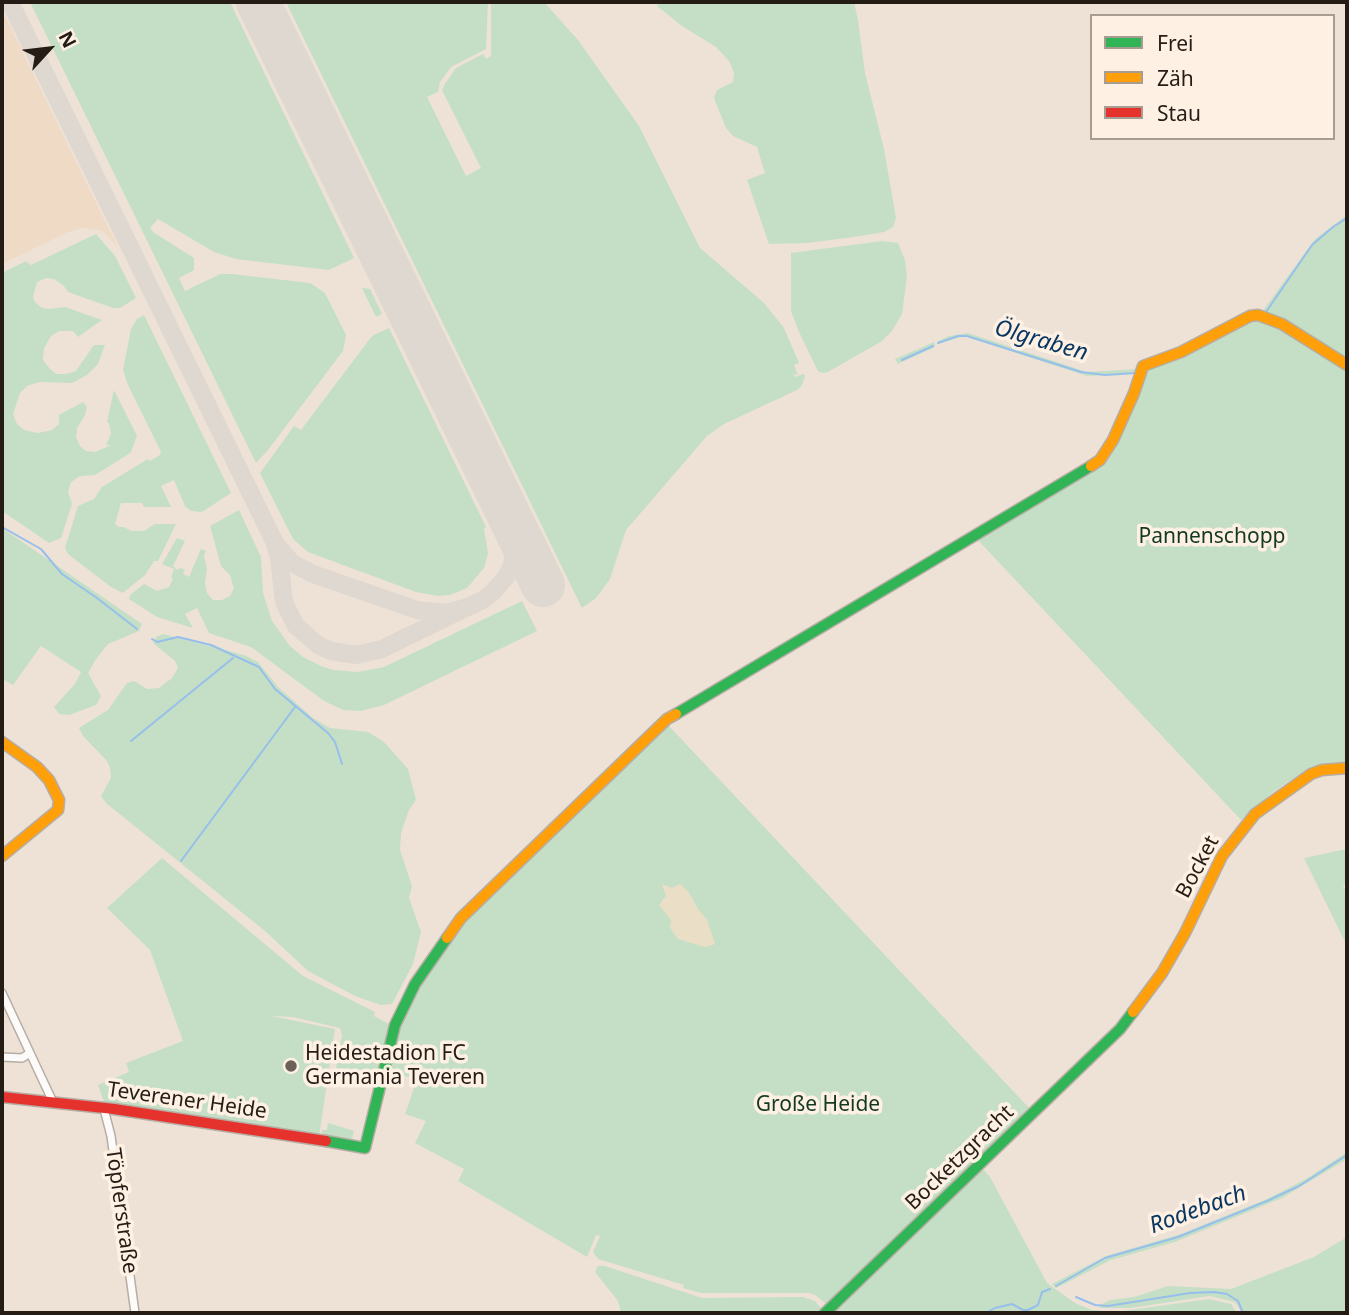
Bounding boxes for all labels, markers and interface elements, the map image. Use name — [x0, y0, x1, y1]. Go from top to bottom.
north arrow — [14, 14, 84, 84]
legend — [1090, 14, 1335, 140]
text: N — [53, 27, 83, 52]
text: Frei — [1157, 29, 1193, 57]
text: Zäh — [1157, 64, 1194, 92]
text: Stau — [1157, 99, 1201, 127]
water label: Ölgraben — [991, 315, 1091, 367]
park label: Pannenschopp — [1139, 524, 1285, 550]
street label: Bocket — [1171, 831, 1225, 903]
place label: Heidestadion FC Germania Teveren — [305, 1041, 485, 1091]
marker: Heidestadion FC Germania Teveren — [283, 1058, 299, 1074]
street label: Teverener Heide — [106, 1077, 268, 1125]
park label: Große Heide — [756, 1092, 880, 1118]
street label: Bocketzgracht — [901, 1100, 1019, 1216]
street label: Töpferstraße — [100, 1147, 142, 1275]
water label: Rodebach — [1146, 1180, 1250, 1240]

